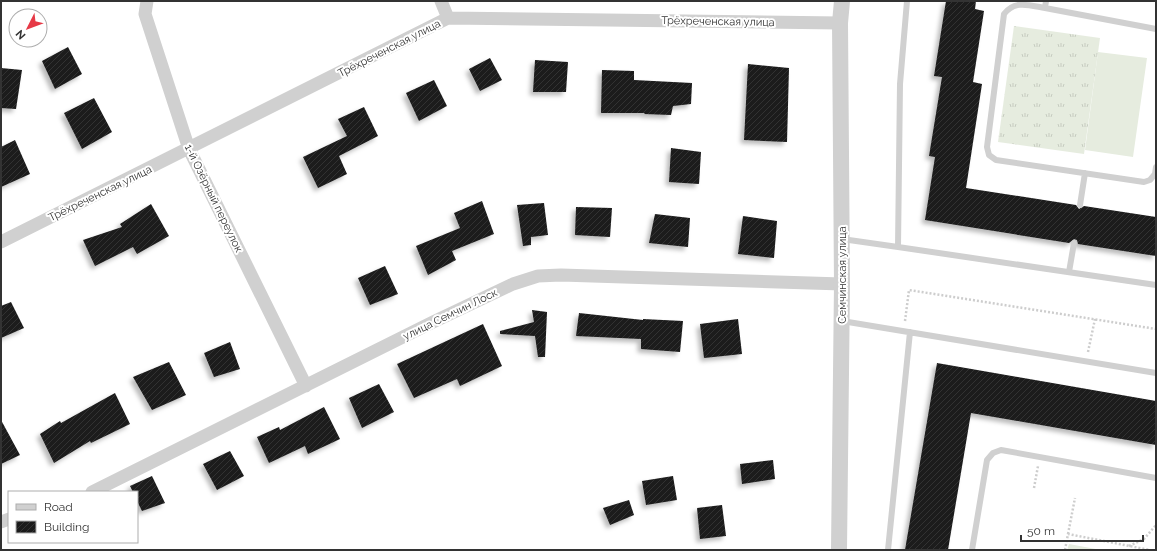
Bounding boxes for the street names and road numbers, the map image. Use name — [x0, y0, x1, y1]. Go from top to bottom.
street label: Трёхреченская улица — [661, 14, 775, 29]
street label: Трёхреченская улица — [336, 17, 443, 80]
street label: 1-й Озёрный переулок — [182, 142, 246, 255]
street label: Трёхреченская улица — [46, 163, 154, 224]
street label: Семчинская улица — [836, 226, 849, 324]
street label: улица Семчин Лоск — [401, 286, 500, 343]

